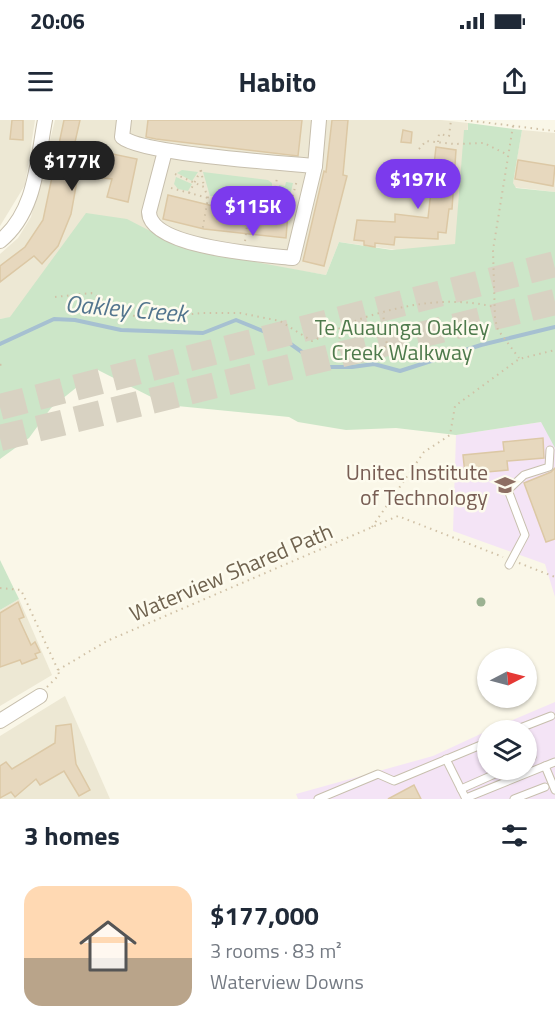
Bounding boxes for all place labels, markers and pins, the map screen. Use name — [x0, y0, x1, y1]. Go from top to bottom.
pin: $177K — [30, 141, 114, 192]
pin: $197K — [376, 159, 460, 210]
pin: $115K — [211, 186, 295, 237]
place label: Unitec Institute of Technology — [346, 455, 488, 514]
school or university icon: Unitec Institute of Technology — [493, 473, 517, 497]

